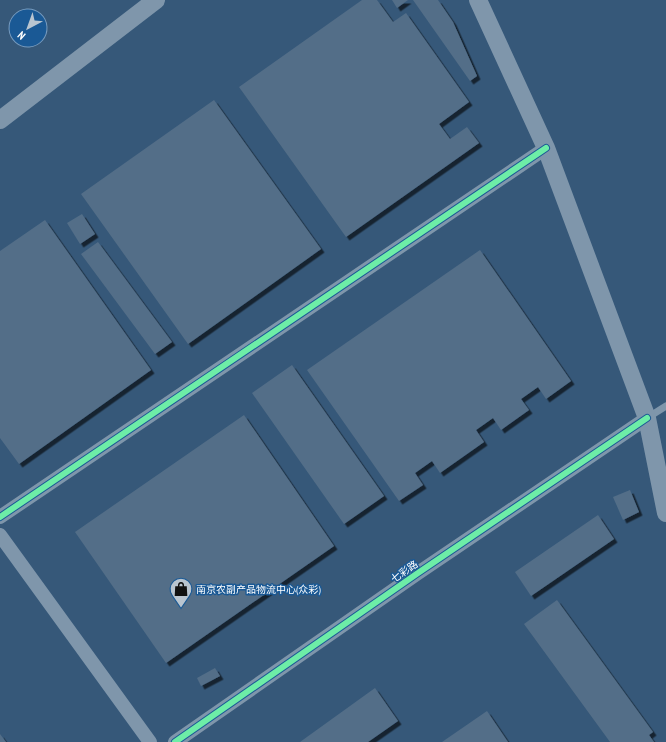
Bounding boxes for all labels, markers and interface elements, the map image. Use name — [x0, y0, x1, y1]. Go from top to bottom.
north arrow — [8, 8, 48, 48]
text: N — [15, 28, 28, 43]
street label: 七彩路 — [388, 557, 420, 585]
shop icon: 南京农副产品物流中心(众彩) — [168, 576, 194, 609]
place label: 南京农副产品物流中心(众彩) — [196, 583, 321, 596]

